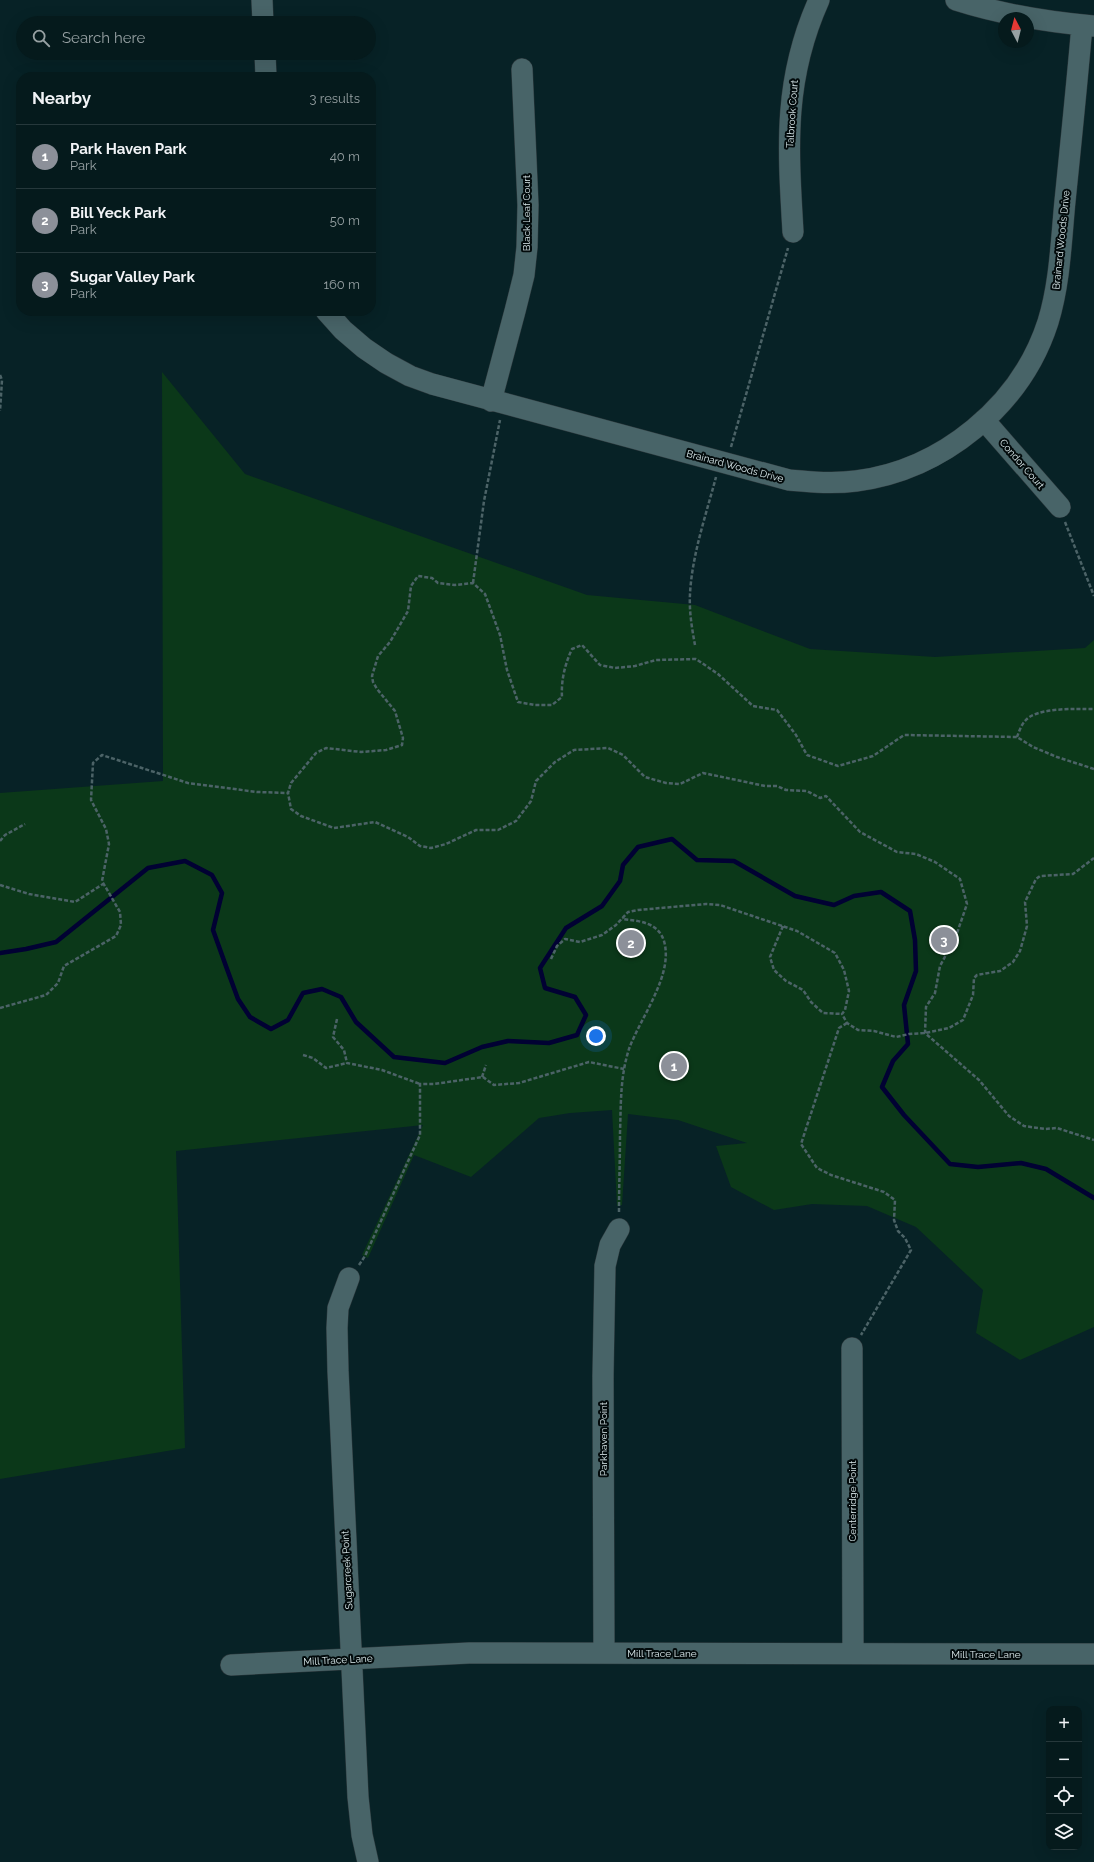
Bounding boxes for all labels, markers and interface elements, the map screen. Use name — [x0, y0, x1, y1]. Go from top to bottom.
north arrow — [998, 12, 1034, 48]
search box — [16, 16, 376, 60]
icon: search — [30, 27, 52, 49]
text: Search here — [62, 29, 145, 47]
street label: Talbrook Court — [784, 79, 800, 148]
text: Nearby — [32, 88, 91, 108]
text: 3 results — [310, 91, 360, 106]
text: Park Haven Park — [70, 140, 187, 158]
text: 1 — [42, 149, 48, 164]
text: 40 m — [330, 149, 360, 164]
text: Park — [70, 158, 97, 173]
street label: Black Leaf Court — [521, 174, 532, 251]
street label: Brainard Woods Drive — [1050, 190, 1072, 290]
text: Bill Yeck Park — [70, 204, 166, 222]
text: 2 — [41, 213, 49, 228]
text: 50 m — [330, 213, 360, 228]
text: Park — [70, 222, 97, 237]
text: Sugar Valley Park — [70, 268, 195, 286]
text: 3 — [41, 277, 49, 292]
text: 160 m — [323, 277, 360, 292]
text: Park — [70, 286, 97, 301]
street label: Condor Court — [997, 437, 1047, 492]
street label: Brainard Woods Drive — [685, 448, 785, 484]
pin: 3 — [931, 925, 957, 955]
pin: 2 — [618, 928, 644, 958]
your location — [586, 1026, 606, 1046]
pin: 1 — [661, 1051, 687, 1081]
street label: Parkhaven Point — [598, 1401, 609, 1476]
street label: Centerridge Point — [847, 1460, 858, 1542]
street label: Sugarcreek Point — [339, 1530, 355, 1610]
street label: Mill Trace Lane — [627, 1648, 697, 1659]
street label: Mill Trace Lane — [951, 1649, 1021, 1660]
street label: Mill Trace Lane — [303, 1653, 373, 1667]
map controls — [1046, 1706, 1082, 1850]
button: + — [1046, 1706, 1082, 1742]
button: − — [1046, 1742, 1082, 1778]
button: locate — [1046, 1778, 1082, 1814]
button: layers — [1046, 1814, 1082, 1850]

